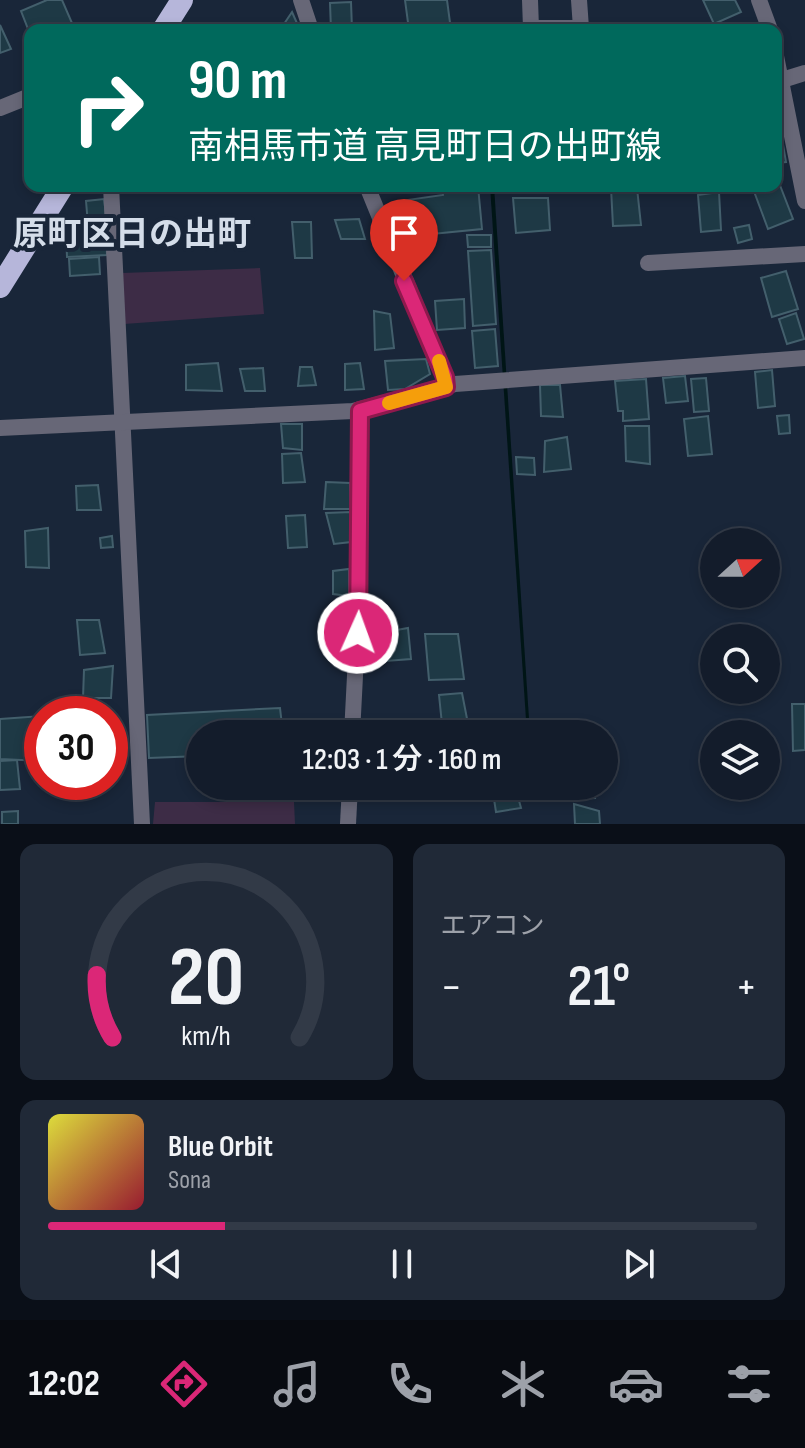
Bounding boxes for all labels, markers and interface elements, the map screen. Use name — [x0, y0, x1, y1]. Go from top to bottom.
text: 90 m — [188, 48, 287, 115]
icon: right — [56, 56, 160, 160]
text: 南相馬市道 高見町日の出町線 — [188, 126, 662, 169]
pin — [370, 199, 438, 281]
icon: arrive — [382, 211, 426, 255]
district label: 原町区日の出町 — [13, 214, 251, 255]
north arrow — [700, 528, 780, 608]
map controls — [700, 528, 780, 800]
position arrow — [316, 591, 400, 675]
button: search — [700, 624, 780, 704]
speed limit sign: 30 — [24, 696, 128, 800]
button: layers — [700, 720, 780, 800]
text: 12:03 · 1 分 · 160 m — [303, 742, 501, 778]
text: エアコン — [441, 911, 545, 942]
text: 20 — [168, 929, 244, 1029]
text: 21° — [567, 951, 630, 1023]
text: − — [441, 961, 462, 1014]
text: + — [735, 961, 757, 1014]
text: km/h — [182, 1019, 231, 1054]
text: Blue Orbit — [168, 1129, 273, 1165]
text: Sona — [168, 1165, 211, 1196]
icon: previous — [144, 1242, 188, 1286]
icon: pause — [380, 1242, 424, 1286]
icon: next — [617, 1242, 661, 1286]
icon: directions — [156, 1356, 212, 1412]
icon: music — [269, 1356, 325, 1412]
icon: phone — [382, 1356, 438, 1412]
icon: climate — [495, 1356, 551, 1412]
icon: car — [608, 1356, 664, 1412]
icon: filters — [721, 1356, 777, 1412]
text: 12:02 — [28, 1363, 100, 1406]

